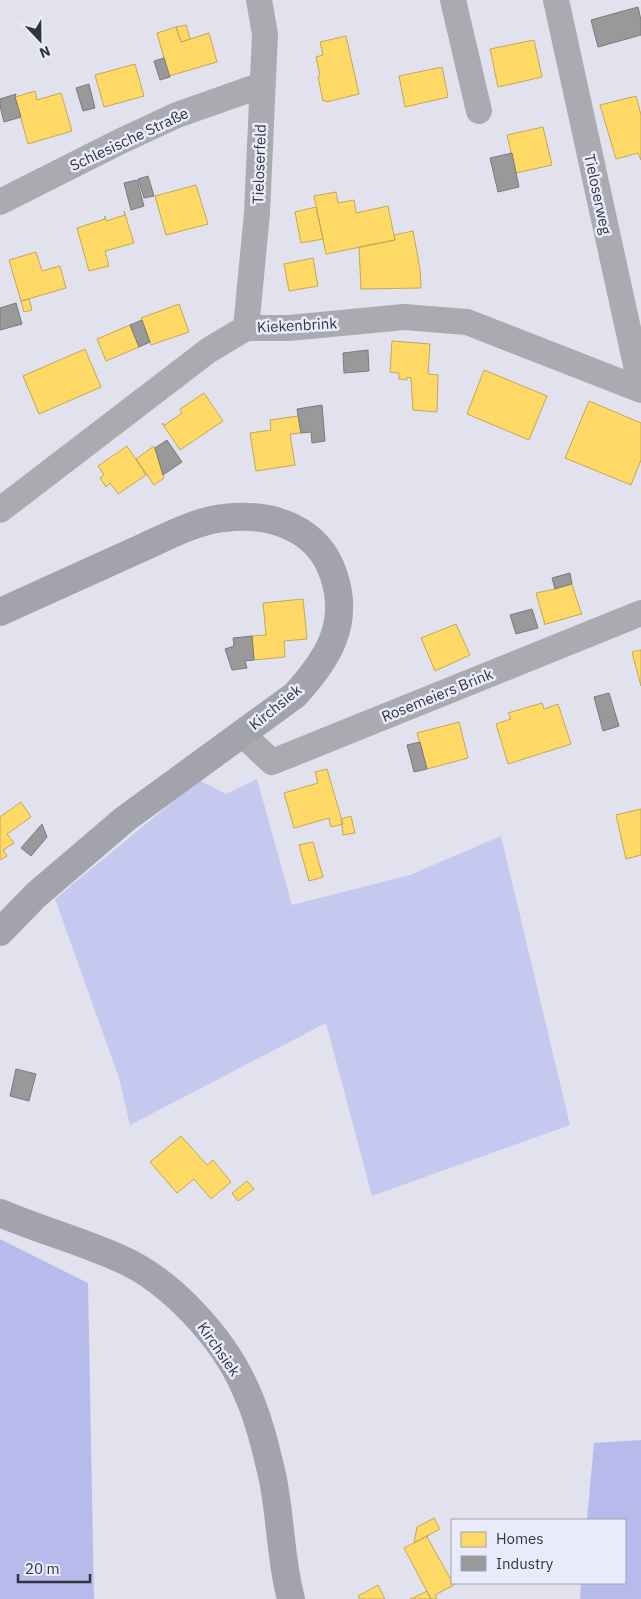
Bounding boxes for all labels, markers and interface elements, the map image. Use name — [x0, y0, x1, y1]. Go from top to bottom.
north arrow — [15, 15, 65, 65]
text: N — [37, 42, 53, 62]
street label: Schlesische Straße — [67, 103, 191, 175]
street label: Tieloserfeld — [248, 124, 270, 204]
street label: Tieloserweg — [580, 152, 616, 236]
street label: Kiekenbrink — [256, 313, 338, 337]
street label: Rosemeiers Brink — [379, 664, 496, 726]
street label: Kirchsiek — [245, 680, 305, 734]
street label: Kirchsiek — [193, 1318, 245, 1380]
legend — [451, 1519, 626, 1584]
text: Homes — [496, 1529, 544, 1548]
scale bar — [18, 1552, 90, 1584]
text: Industry — [496, 1554, 554, 1573]
text: 20 m — [25, 1559, 60, 1578]

